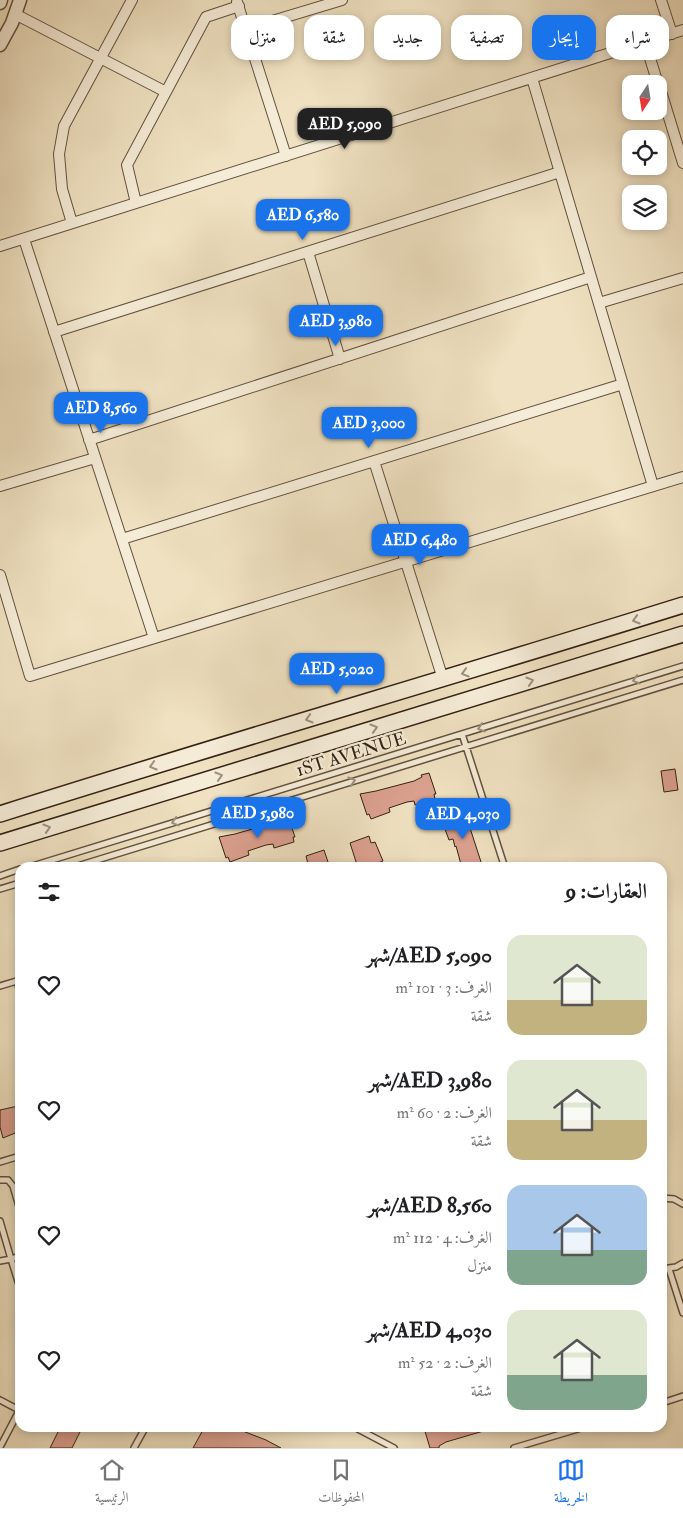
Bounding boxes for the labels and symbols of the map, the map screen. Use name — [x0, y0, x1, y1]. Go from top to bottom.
north arrow — [622, 75, 668, 120]
pin: AED 5,090 — [288, 108, 402, 150]
pin: AED 6,580 — [246, 198, 360, 241]
pin: AED 3,980 — [279, 304, 393, 347]
pin: AED 8,560 — [44, 392, 158, 434]
pin: AED 3,000 — [312, 406, 426, 449]
pin: AED 6,480 — [363, 524, 477, 566]
one-way arrow — [633, 614, 641, 624]
pin: AED 5,020 — [280, 652, 394, 695]
one-way arrow — [461, 668, 469, 678]
one-way arrow — [633, 675, 641, 685]
one-way arrow — [525, 676, 533, 686]
one-way arrow — [305, 714, 313, 724]
one-way arrow — [477, 722, 486, 732]
one-way arrow — [370, 724, 378, 734]
street label: 1ST AVENUE — [293, 727, 409, 782]
one-way arrow — [149, 760, 158, 770]
one-way arrow — [214, 771, 222, 781]
one-way arrow — [347, 777, 355, 787]
pin: AED 5,980 — [201, 796, 315, 839]
pin: AED 4,030 — [406, 798, 520, 840]
one-way arrow — [172, 816, 180, 826]
one-way arrow — [42, 824, 50, 834]

